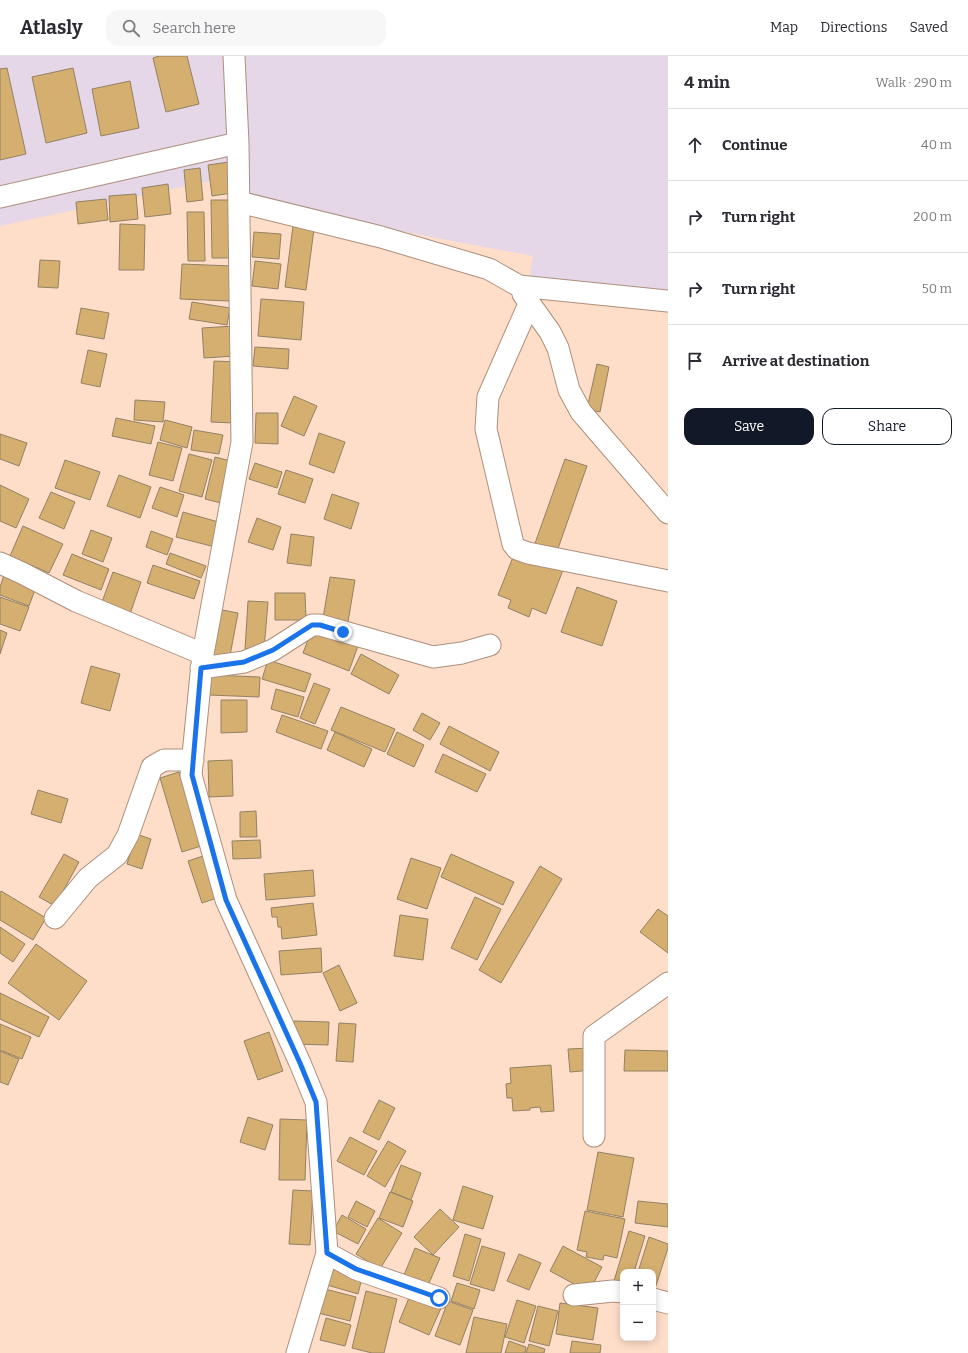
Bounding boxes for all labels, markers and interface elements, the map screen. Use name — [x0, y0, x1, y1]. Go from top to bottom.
search box — [106, 10, 386, 46]
text: Atlasly — [20, 16, 82, 39]
icon: search — [120, 17, 142, 39]
text: Search here — [152, 19, 236, 37]
text: Map — [770, 19, 798, 36]
text: Directions — [820, 19, 888, 36]
text: Saved — [910, 19, 948, 36]
text: 4 min — [684, 72, 730, 93]
text: Walk · 290 m — [876, 75, 952, 90]
icon: ahead — [684, 134, 706, 156]
text: Continue — [722, 136, 788, 154]
text: 40 m — [921, 137, 952, 152]
icon: right — [684, 206, 706, 228]
text: Turn right — [722, 208, 795, 226]
text: 200 m — [913, 209, 952, 224]
icon: right — [684, 278, 706, 300]
text: Turn right — [722, 280, 795, 298]
text: 50 m — [922, 281, 952, 296]
icon: arrive — [684, 350, 706, 372]
text: Arrive at destination — [722, 352, 869, 370]
button: Save — [684, 408, 814, 445]
button: Share — [822, 408, 952, 445]
route end — [334, 623, 352, 641]
map controls — [620, 1269, 656, 1341]
button: + — [620, 1269, 656, 1305]
route start — [430, 1289, 448, 1307]
button: − — [620, 1305, 656, 1341]

